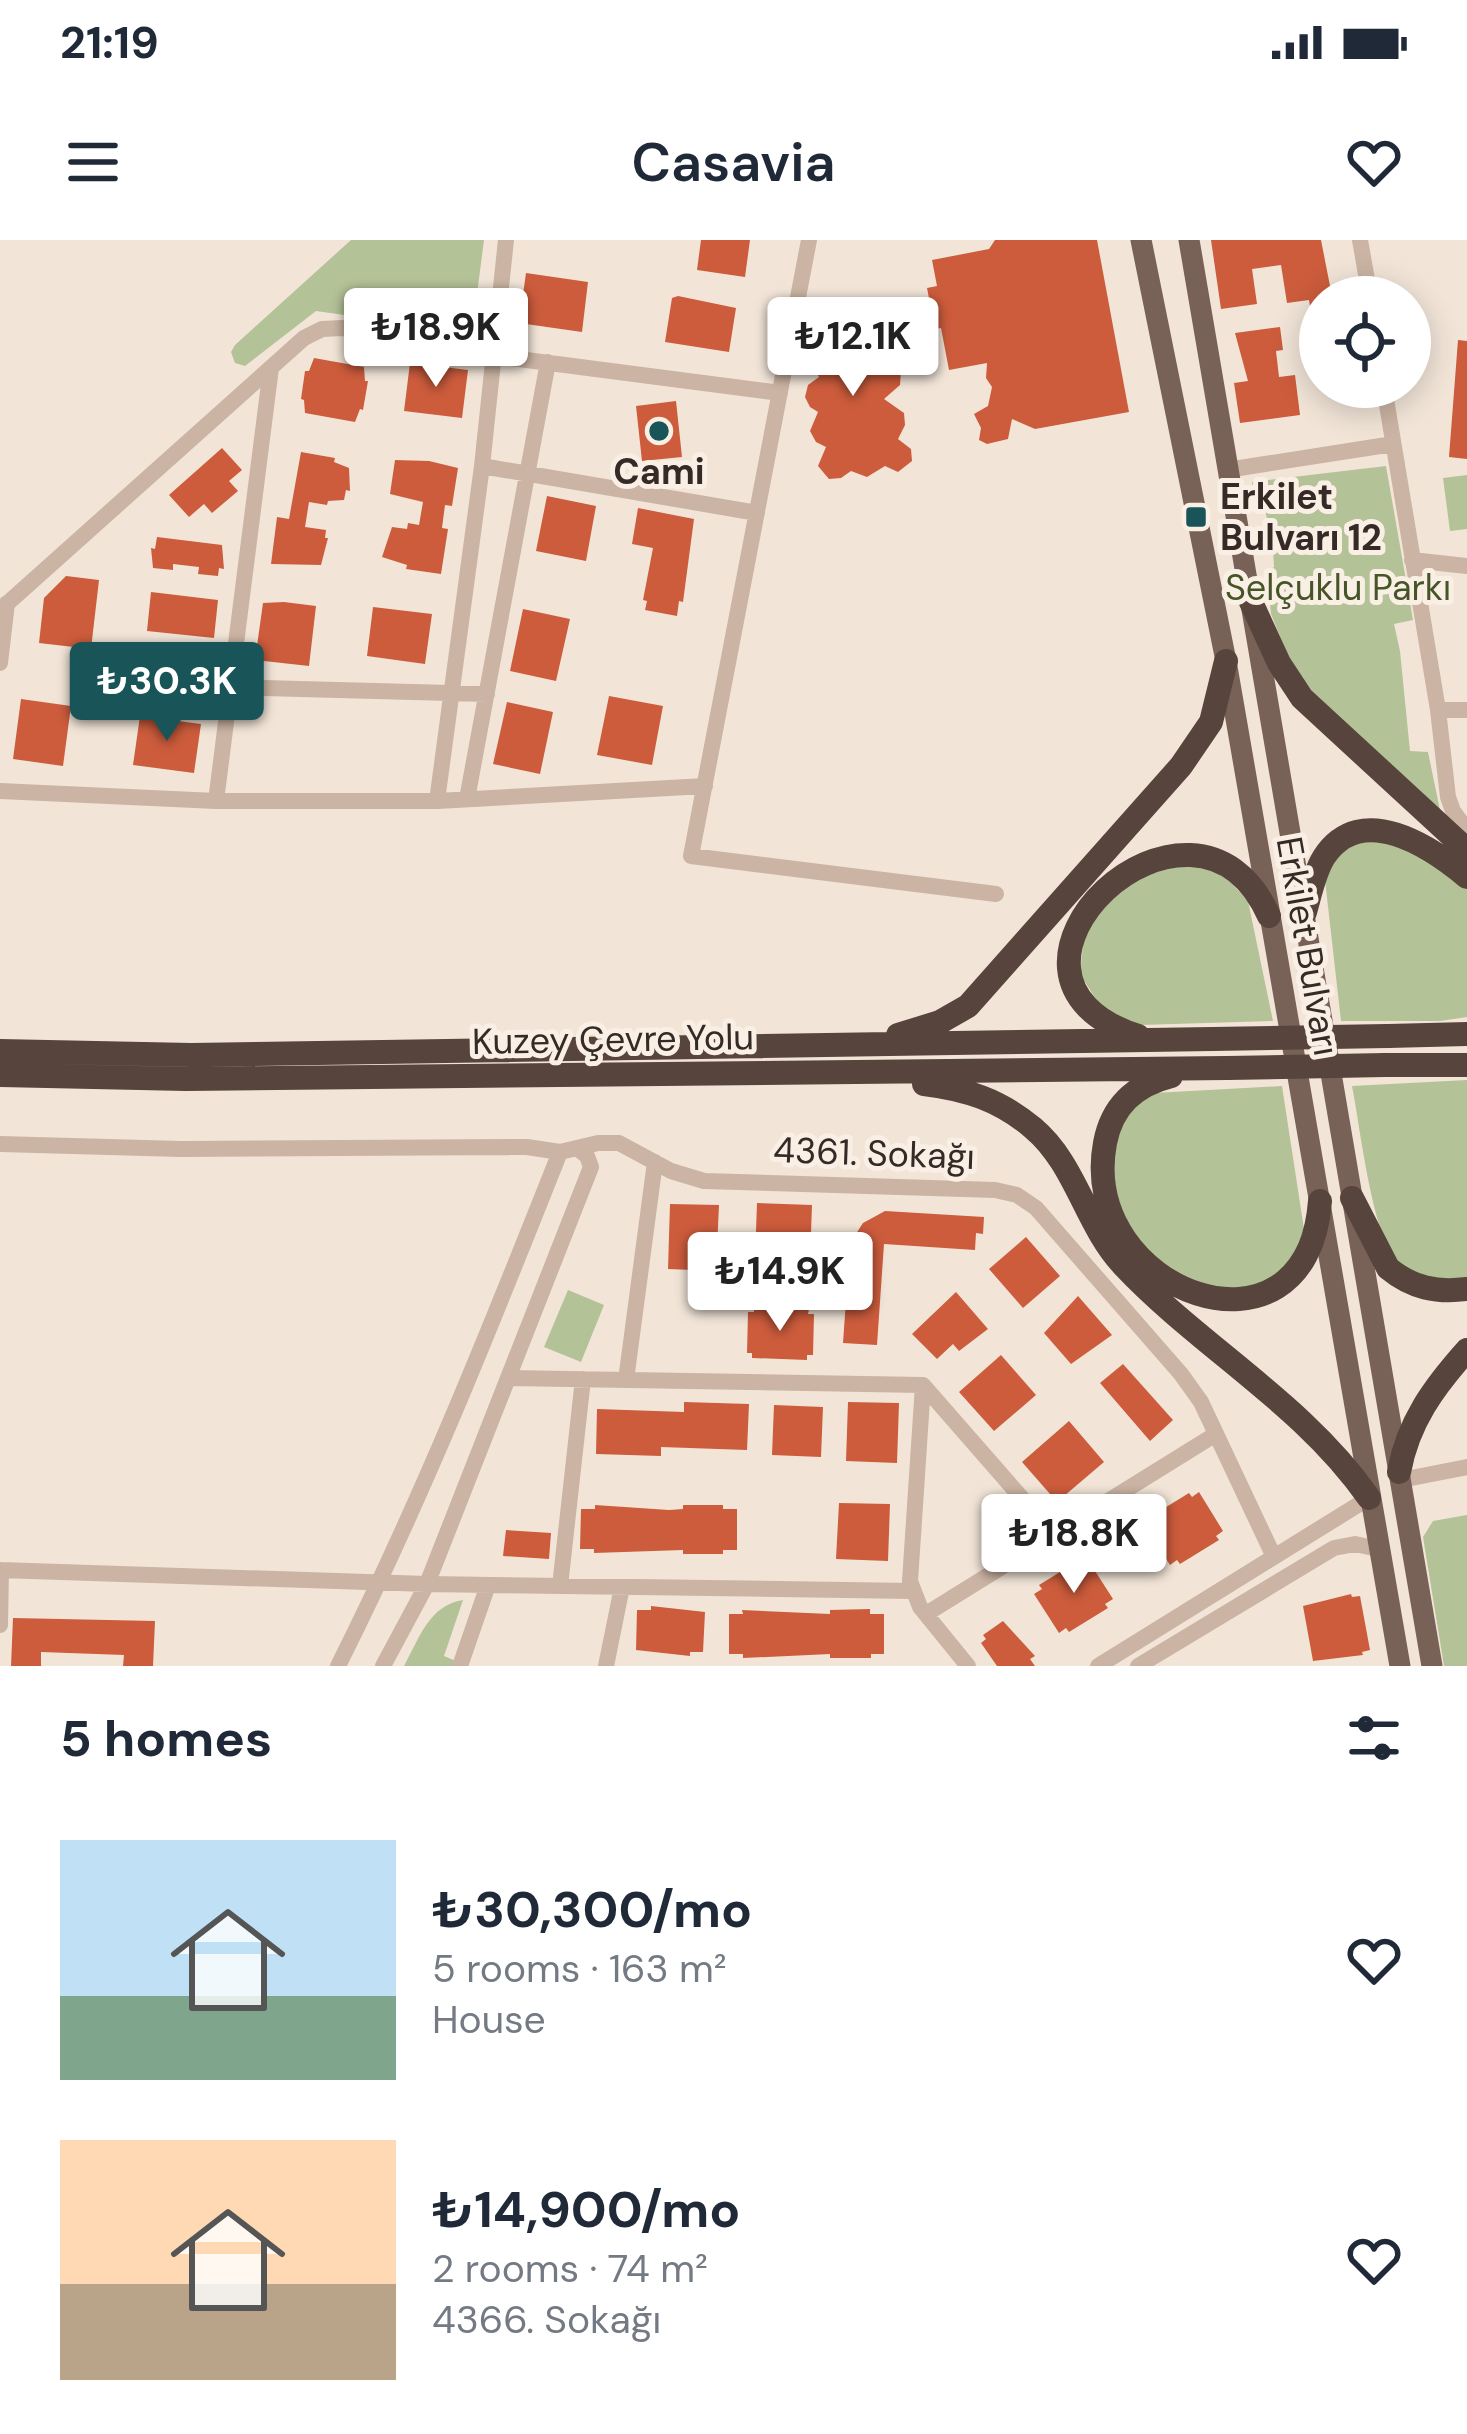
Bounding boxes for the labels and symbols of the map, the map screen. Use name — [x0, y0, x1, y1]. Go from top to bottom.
pin: ₺18.9K — [338, 288, 534, 390]
pin: ₺12.1K — [755, 297, 951, 399]
marker: Cami — [646, 418, 672, 444]
place label: Cami — [613, 448, 705, 495]
place label: Erkilet Bulvarı 12 — [1220, 473, 1382, 561]
marker: Erkilet Bulvarı 12 — [1183, 504, 1209, 530]
park label: Selçuklu Parkı — [1225, 564, 1451, 611]
pin: ₺30.3K — [69, 642, 265, 744]
street label: Erkilet Bulvarı — [1266, 833, 1350, 1059]
street label: Kuzey Çevre Yolu — [472, 1013, 754, 1065]
street label: 4361. Sokağı — [772, 1126, 976, 1180]
pin: ₺14.9K — [682, 1232, 878, 1334]
pin: ₺18.8K — [976, 1494, 1172, 1596]

